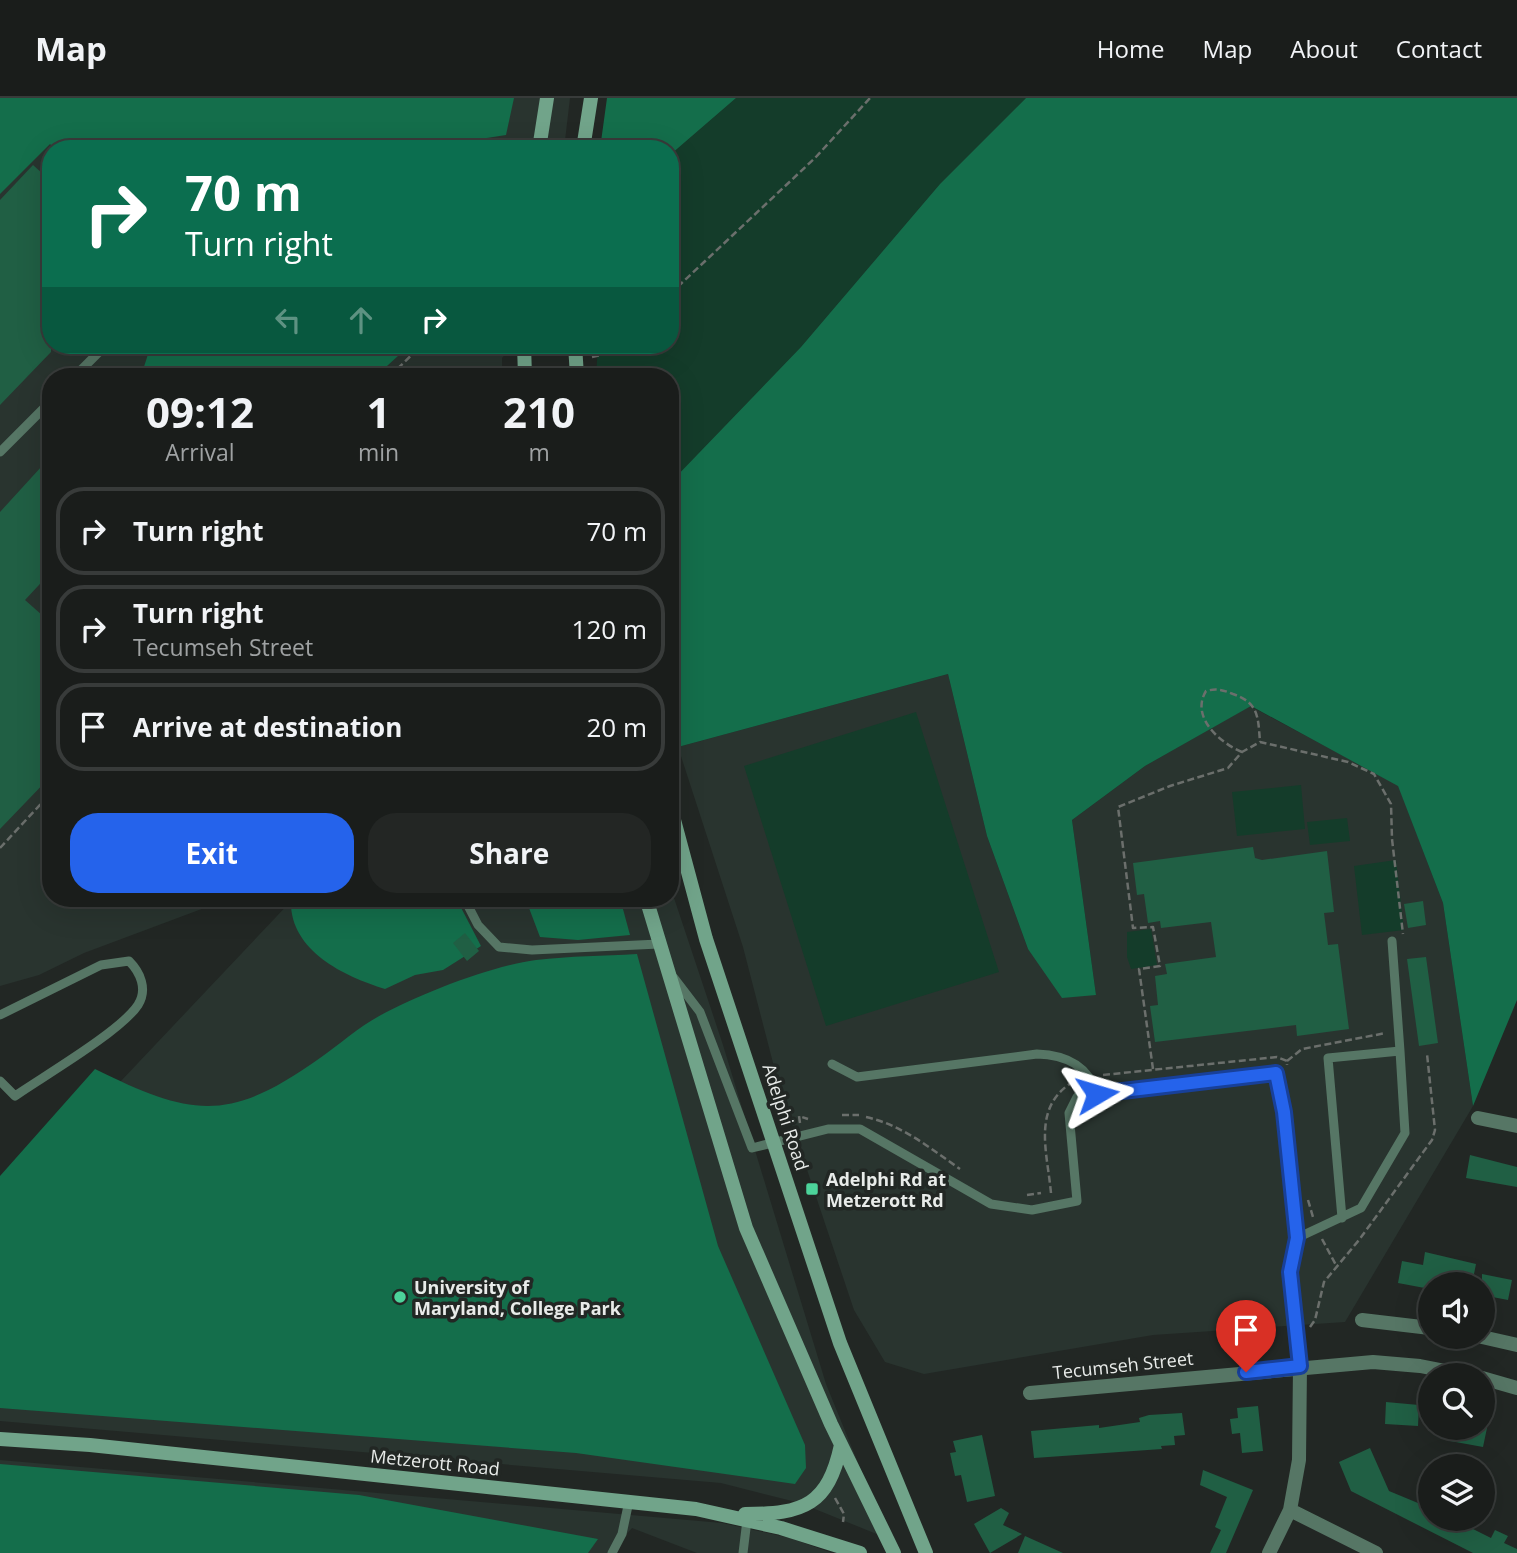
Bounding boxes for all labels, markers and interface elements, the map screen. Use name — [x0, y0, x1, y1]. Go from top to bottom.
text: Map — [35, 26, 107, 71]
text: Home — [1097, 32, 1165, 65]
text: Map — [1203, 32, 1252, 65]
text: About — [1290, 32, 1358, 65]
text: Contact — [1396, 32, 1482, 65]
text: 70 m — [185, 159, 302, 225]
icon: right — [70, 168, 161, 259]
text: Turn right — [185, 222, 333, 265]
icon: left — [269, 301, 307, 339]
icon: ahead — [342, 301, 380, 339]
icon: right — [415, 301, 453, 339]
text: 09:12 — [146, 383, 254, 440]
text: 1 — [366, 383, 391, 440]
text: 210 — [503, 383, 575, 440]
text: Arrival — [165, 436, 235, 468]
text: min — [358, 436, 399, 468]
text: m — [528, 436, 550, 468]
icon: right — [74, 512, 112, 550]
text: Turn right — [133, 513, 264, 549]
text: 70 m — [586, 513, 647, 549]
text: Turn right — [133, 595, 264, 631]
icon: right — [74, 610, 112, 648]
text: 120 m — [572, 611, 647, 647]
text: Tecumseh Street — [133, 631, 313, 663]
icon: arrive — [74, 708, 112, 746]
text: Arrive at destination — [133, 709, 402, 745]
text: 20 m — [586, 709, 647, 745]
button: Exit — [70, 813, 354, 893]
button: Share — [368, 813, 651, 893]
position arrow — [1060, 1057, 1134, 1131]
street label: Adelphi Road — [757, 1060, 815, 1174]
place label: Adelphi Rd at Metzerott Rd — [826, 1167, 946, 1212]
marker: Adelphi Rd at Metzerott Rd — [804, 1181, 820, 1197]
map controls — [1418, 1272, 1495, 1531]
button: sound — [1418, 1272, 1495, 1349]
place label: University of Maryland, College Park — [414, 1275, 622, 1320]
marker: University of Maryland, College Park — [392, 1289, 408, 1305]
pin — [1216, 1300, 1276, 1372]
icon: arrive — [1227, 1311, 1265, 1349]
street label: Tecumseh Street — [1052, 1346, 1194, 1384]
button: search — [1418, 1363, 1495, 1440]
street label: Metzerott Road — [369, 1443, 501, 1481]
button: layers — [1418, 1454, 1495, 1531]

